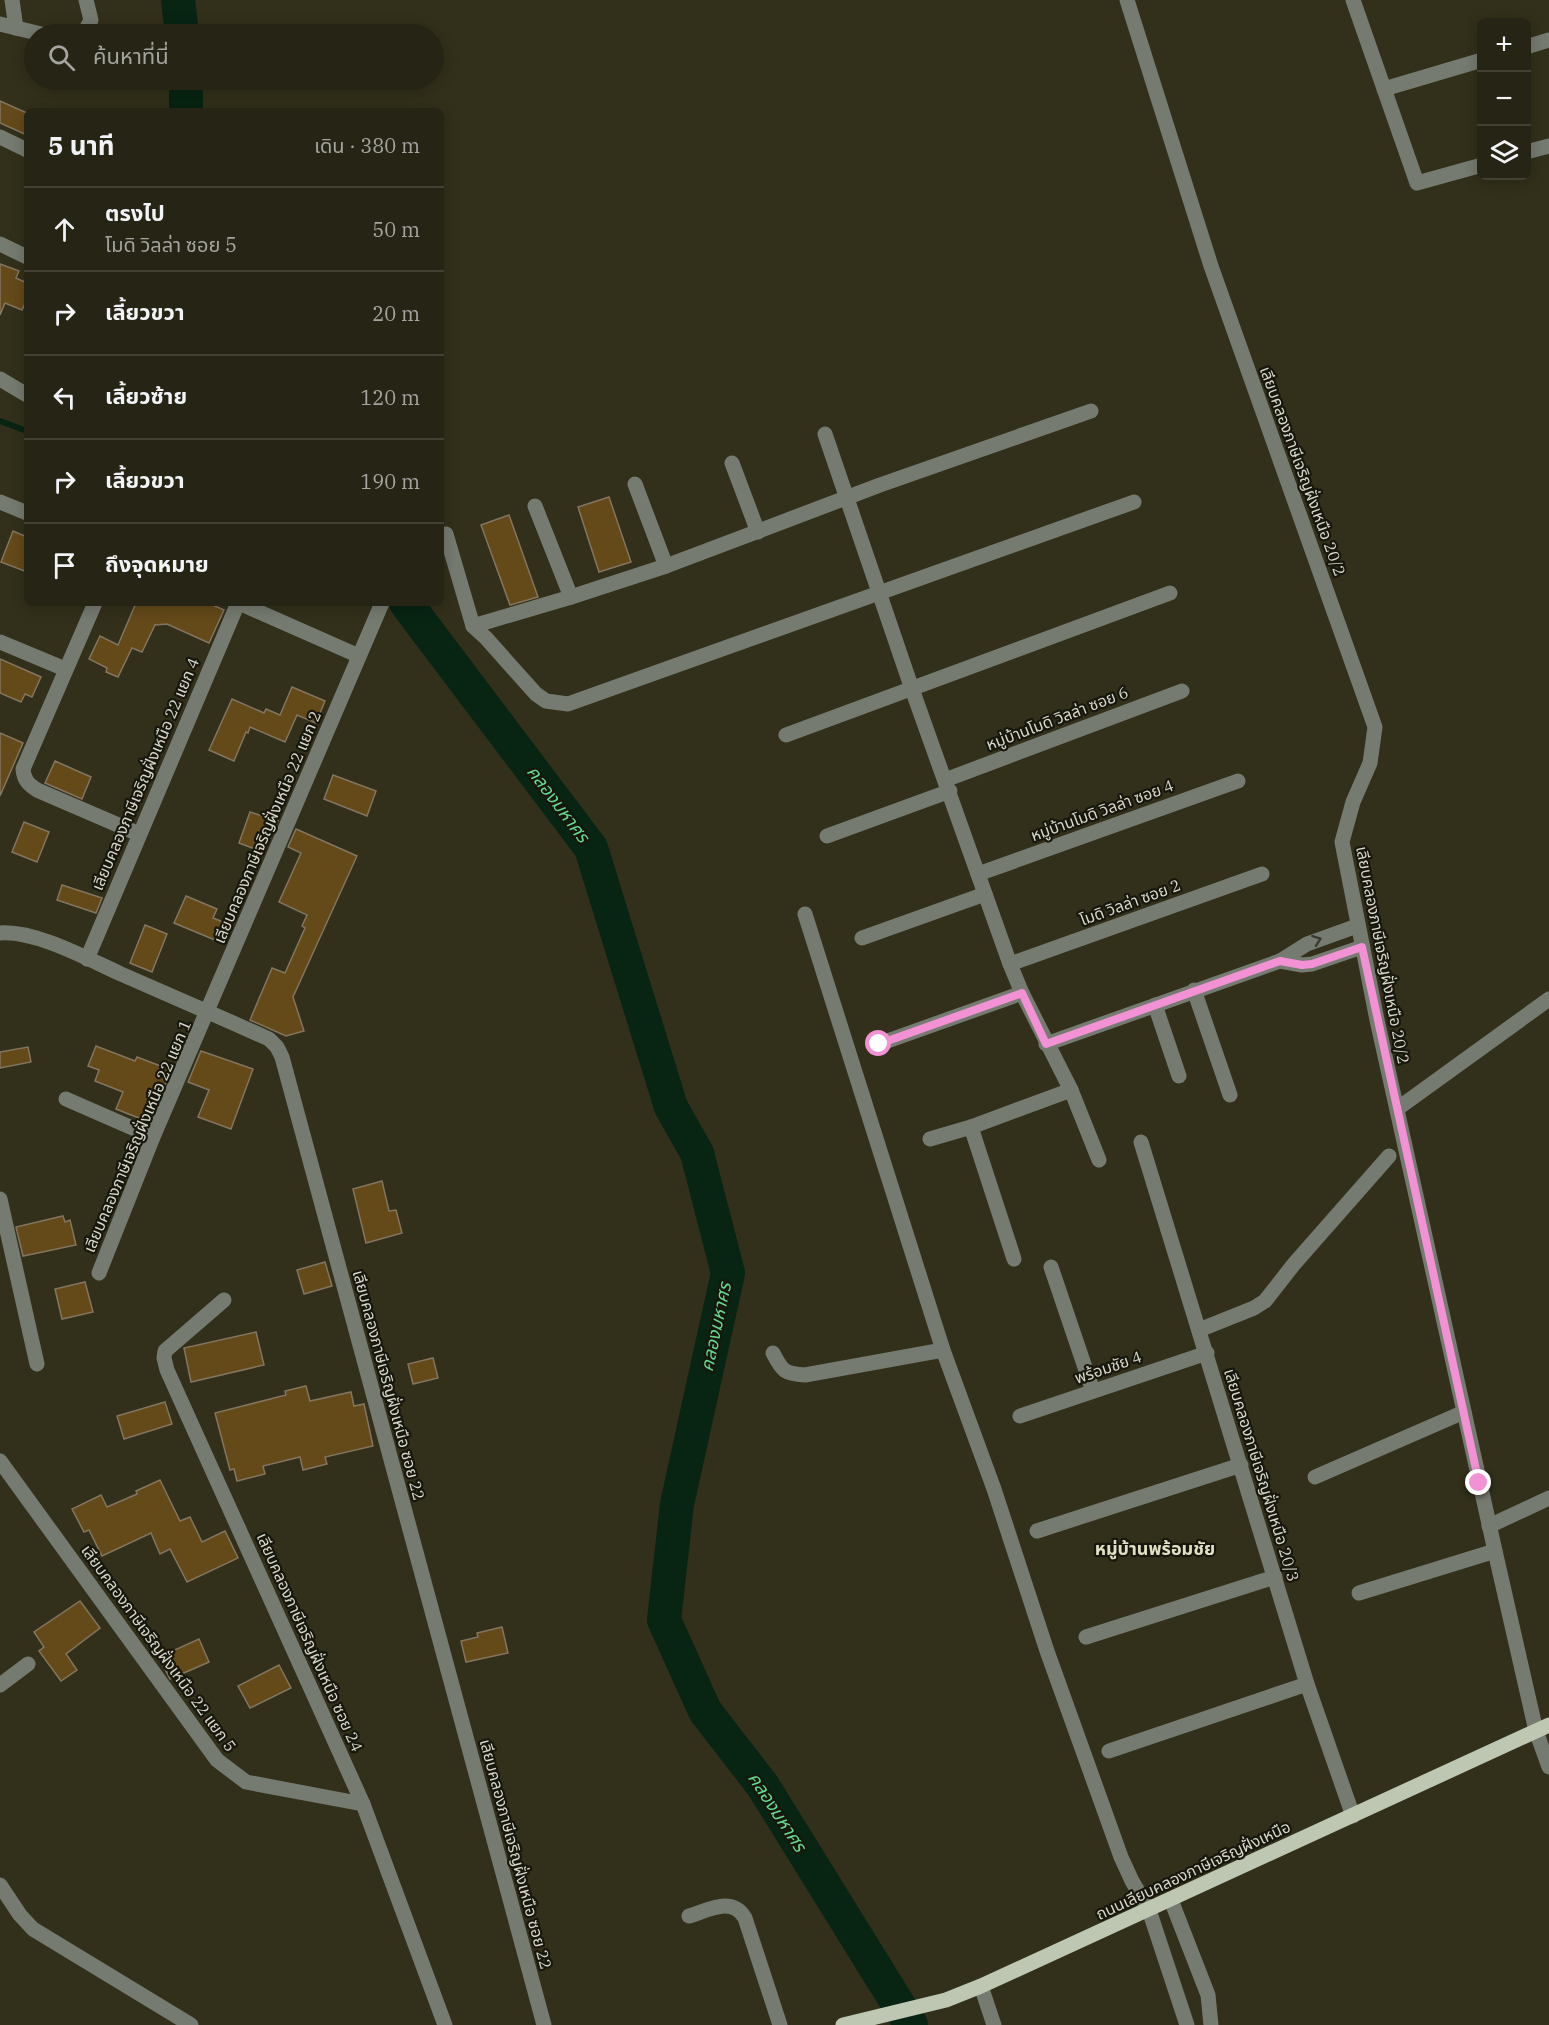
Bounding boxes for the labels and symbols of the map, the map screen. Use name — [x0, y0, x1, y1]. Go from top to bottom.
street label: เลียบคลองภาษีเจริญฝั่งเหนือ 20/2 — [1256, 363, 1351, 579]
street label: เลียบคลองภาษีเจริญฝั่งเหนือ 22 แยก 4 — [86, 654, 203, 893]
street label: หมู่บ้านโมดิ วิลล่า ซอย 6 — [983, 682, 1131, 754]
street label: เลียบคลองภาษีเจริญฝั่งเหนือ 22 แยก 2 — [208, 707, 325, 946]
water label: คลองมหาศร — [522, 761, 595, 848]
street label: หมู่บ้านโมดิ วิลล่า ซอย 4 — [1028, 775, 1176, 845]
street label: เลียบคลองภาษีเจริญฝั่งเหนือ 20/2 — [1352, 844, 1414, 1066]
street label: โมดิ วิลล่า ซอย 2 — [1077, 875, 1183, 929]
one-way arrow — [1311, 935, 1322, 948]
street label: เลียบคลองภาษีเจริญฝั่งเหนือ 22 แยก 1 — [78, 1016, 195, 1255]
route start — [865, 1030, 891, 1056]
street label: เลียบคลองภาษีเจริญฝั่งเหนือ ซอย 22 — [349, 1268, 430, 1502]
water label: คลองมหาศร — [695, 1279, 736, 1373]
street label: พร้อมชัย 4 — [1072, 1346, 1144, 1388]
street label: เลียบคลองภาษีเจริญฝั่งเหนือ 20/3 — [1220, 1366, 1304, 1584]
route end — [1465, 1469, 1491, 1495]
street label: เลียบคลองภาษีเจริญฝั่งเหนือ ซอย 24 — [253, 1529, 368, 1755]
district label: หมู่บ้านพร้อมชัย — [1095, 1537, 1215, 1560]
street label: เลียบคลองภาษีเจริญฝั่งเหนือ 22 แยก 5 — [77, 1540, 241, 1755]
street label: เลียบคลองภาษีเจริญฝั่งเหนือ ซอย 22 — [476, 1737, 557, 1971]
water label: คลองมหาศร — [743, 1768, 812, 1857]
street label: ถนนเลียบคลองภาษีเจริญฝั่งเหนือ — [1092, 1816, 1294, 1924]

